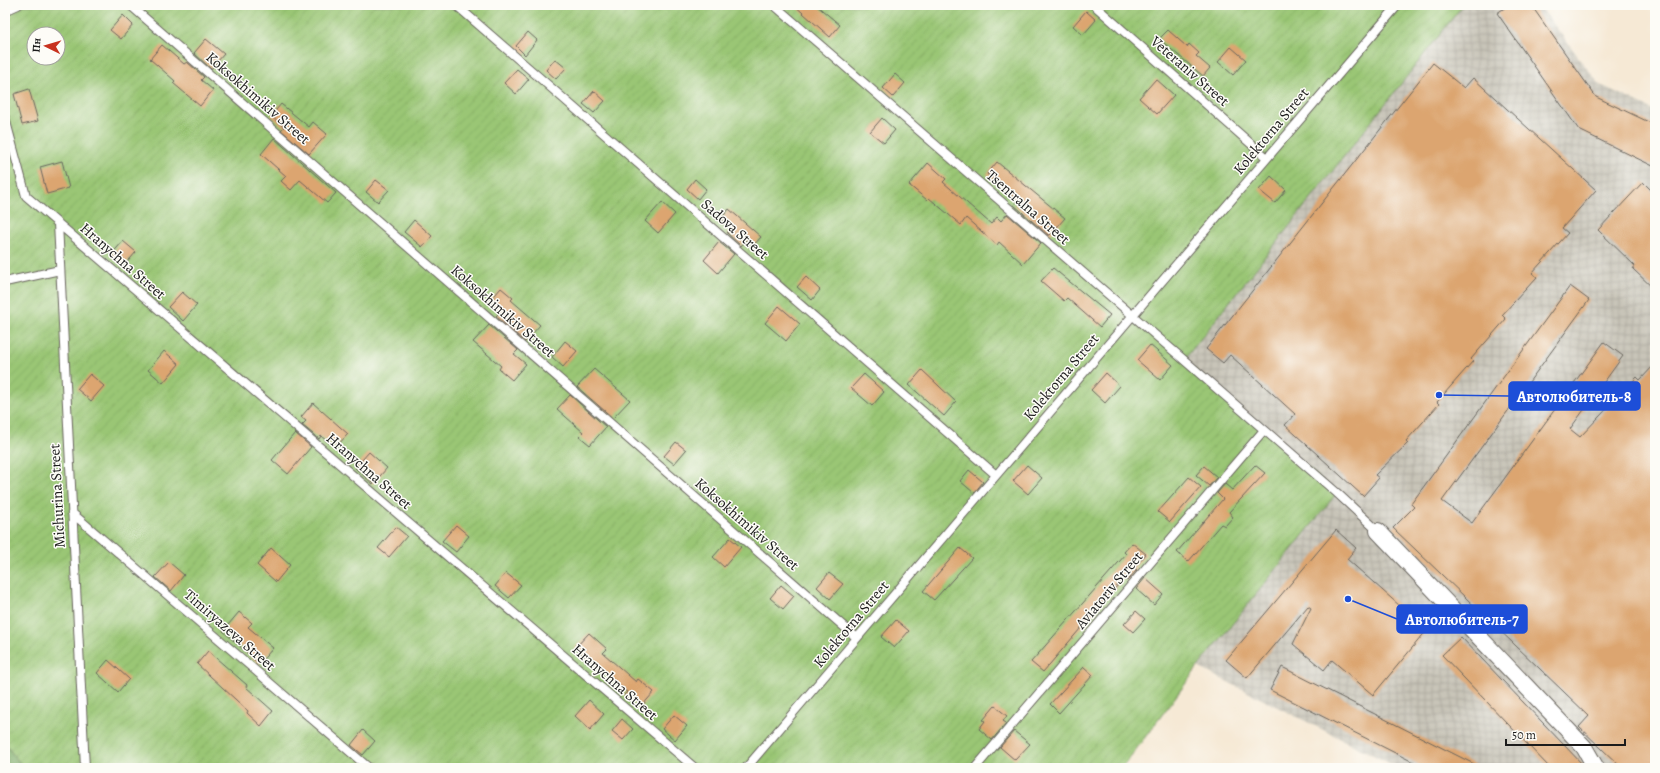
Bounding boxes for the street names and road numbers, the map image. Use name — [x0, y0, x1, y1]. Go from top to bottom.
street label: Veteraniv Street — [1146, 31, 1234, 111]
street label: Koksokhimikiv Street — [202, 47, 314, 149]
street label: Kolektorna Street — [1229, 83, 1313, 179]
street label: Tsentralna Street — [982, 165, 1074, 249]
street label: Sadova Street — [697, 194, 773, 264]
street label: Hranychna Street — [76, 218, 170, 304]
street label: Koksokhimikiv Street — [447, 260, 559, 362]
street label: Kolektorna Street — [1019, 329, 1103, 425]
street label: Hranychna Street — [322, 428, 416, 514]
street label: Michurina Street — [44, 443, 70, 549]
street label: Koksokhimikiv Street — [691, 473, 803, 575]
street label: Aviatoriv Street — [1070, 547, 1147, 634]
street label: Kolektorna Street — [809, 576, 893, 672]
street label: Timiryazeva Street — [180, 585, 280, 675]
street label: Hranychna Street — [568, 639, 662, 725]

